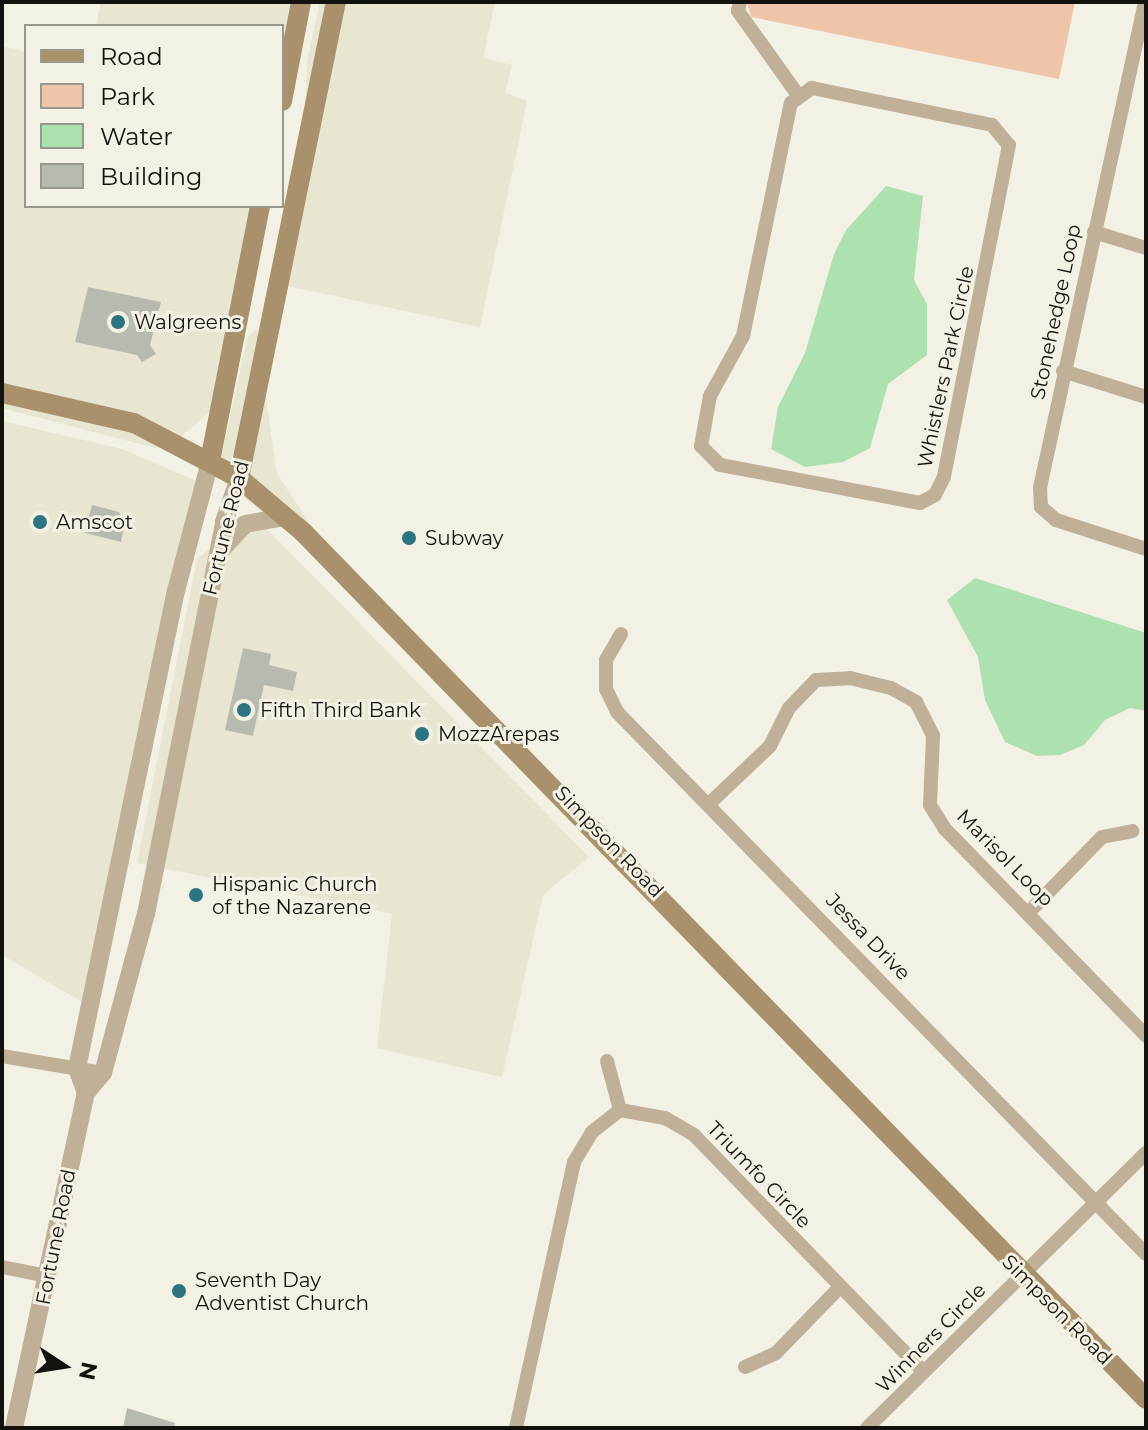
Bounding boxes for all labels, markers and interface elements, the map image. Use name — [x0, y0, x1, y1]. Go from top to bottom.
legend — [24, 24, 284, 208]
text: Road — [100, 42, 163, 71]
text: Park — [100, 82, 155, 111]
text: Water — [100, 122, 173, 151]
text: Building — [100, 162, 203, 191]
street label: Stonehedge Loop — [1026, 222, 1086, 402]
street label: Whistlers Park Circle — [913, 264, 979, 470]
place label: Walgreens — [134, 310, 241, 334]
marker: Walgreens — [109, 313, 127, 331]
street label: Fortune Road — [198, 458, 254, 598]
place label: Amscot — [56, 510, 133, 534]
marker: Amscot — [31, 513, 49, 531]
place label: Subway — [425, 526, 503, 550]
marker: Subway — [400, 529, 418, 547]
place label: Fifth Third Bank — [260, 698, 421, 722]
marker: Fifth Third Bank — [235, 701, 253, 719]
place label: MozzArepas — [438, 722, 559, 746]
marker: MozzArepas — [413, 725, 431, 743]
street label: Simpson Road — [550, 781, 668, 903]
street label: Marisol Loop — [951, 804, 1059, 912]
place label: Hispanic Church of the Nazarene — [212, 872, 378, 919]
marker: Hispanic Church of the Nazarene — [187, 886, 205, 904]
street label: Jessa Drive — [821, 889, 915, 985]
street label: Triumfo Circle — [702, 1117, 816, 1233]
street label: Fortune Road — [31, 1167, 81, 1307]
street label: Simpson Road — [997, 1250, 1117, 1370]
place label: Seventh Day Adventist Church — [195, 1268, 369, 1315]
street label: Winners Circle — [871, 1278, 991, 1398]
marker: Seventh Day Adventist Church — [170, 1282, 188, 1300]
north arrow — [24, 1326, 104, 1406]
text: N — [73, 1360, 103, 1383]

